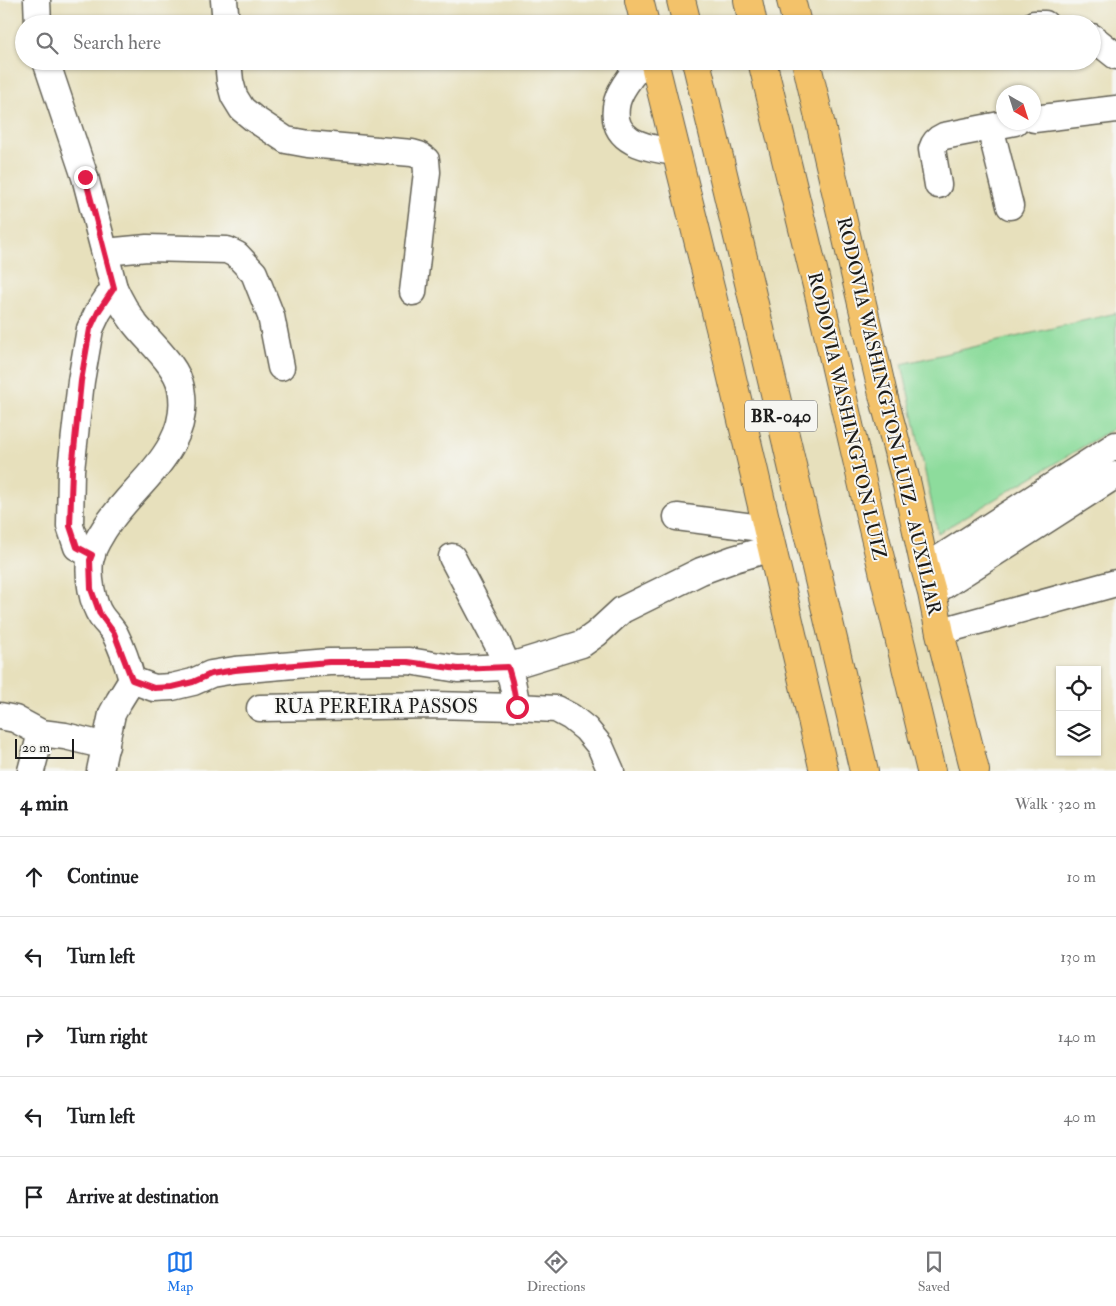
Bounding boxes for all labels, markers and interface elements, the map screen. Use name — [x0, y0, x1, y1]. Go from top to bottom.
search box — [15, 15, 1101, 70]
icon: search — [33, 29, 61, 57]
text: Search here — [73, 31, 161, 55]
north arrow — [996, 85, 1041, 130]
route end — [74, 166, 97, 189]
street label: RODOVIA WASHINGTON LUIZ - AUXILIAR — [831, 215, 947, 618]
street label: RODOVIA WASHINGTON LUIZ — [802, 270, 892, 562]
road number: BR-040 — [745, 401, 817, 432]
map controls — [1056, 666, 1101, 756]
button: locate — [1056, 666, 1101, 711]
street label: RUA PEREIRA PASSOS — [274, 695, 478, 719]
route start — [506, 696, 529, 719]
button: layers — [1056, 711, 1101, 756]
scale bar — [15, 736, 74, 759]
text: 20 m — [22, 739, 50, 756]
text: 4 min — [20, 790, 68, 817]
text: Walk · 320 m — [1015, 794, 1096, 814]
icon: ahead — [20, 863, 48, 891]
text: Continue — [67, 865, 138, 889]
text: 10 m — [1066, 867, 1096, 887]
icon: left — [20, 943, 48, 971]
text: Turn left — [67, 945, 135, 969]
text: 130 m — [1060, 947, 1096, 967]
icon: right — [20, 1023, 48, 1051]
text: Turn right — [67, 1025, 147, 1049]
text: 140 m — [1058, 1027, 1096, 1047]
icon: left — [20, 1103, 48, 1131]
text: Turn left — [67, 1105, 135, 1129]
text: 40 m — [1063, 1107, 1096, 1127]
icon: arrive — [20, 1183, 48, 1211]
text: Arrive at destination — [67, 1185, 219, 1209]
tab: Map — [166, 1248, 194, 1295]
tab: Directions — [527, 1248, 585, 1295]
tab: Saved — [918, 1248, 950, 1295]

